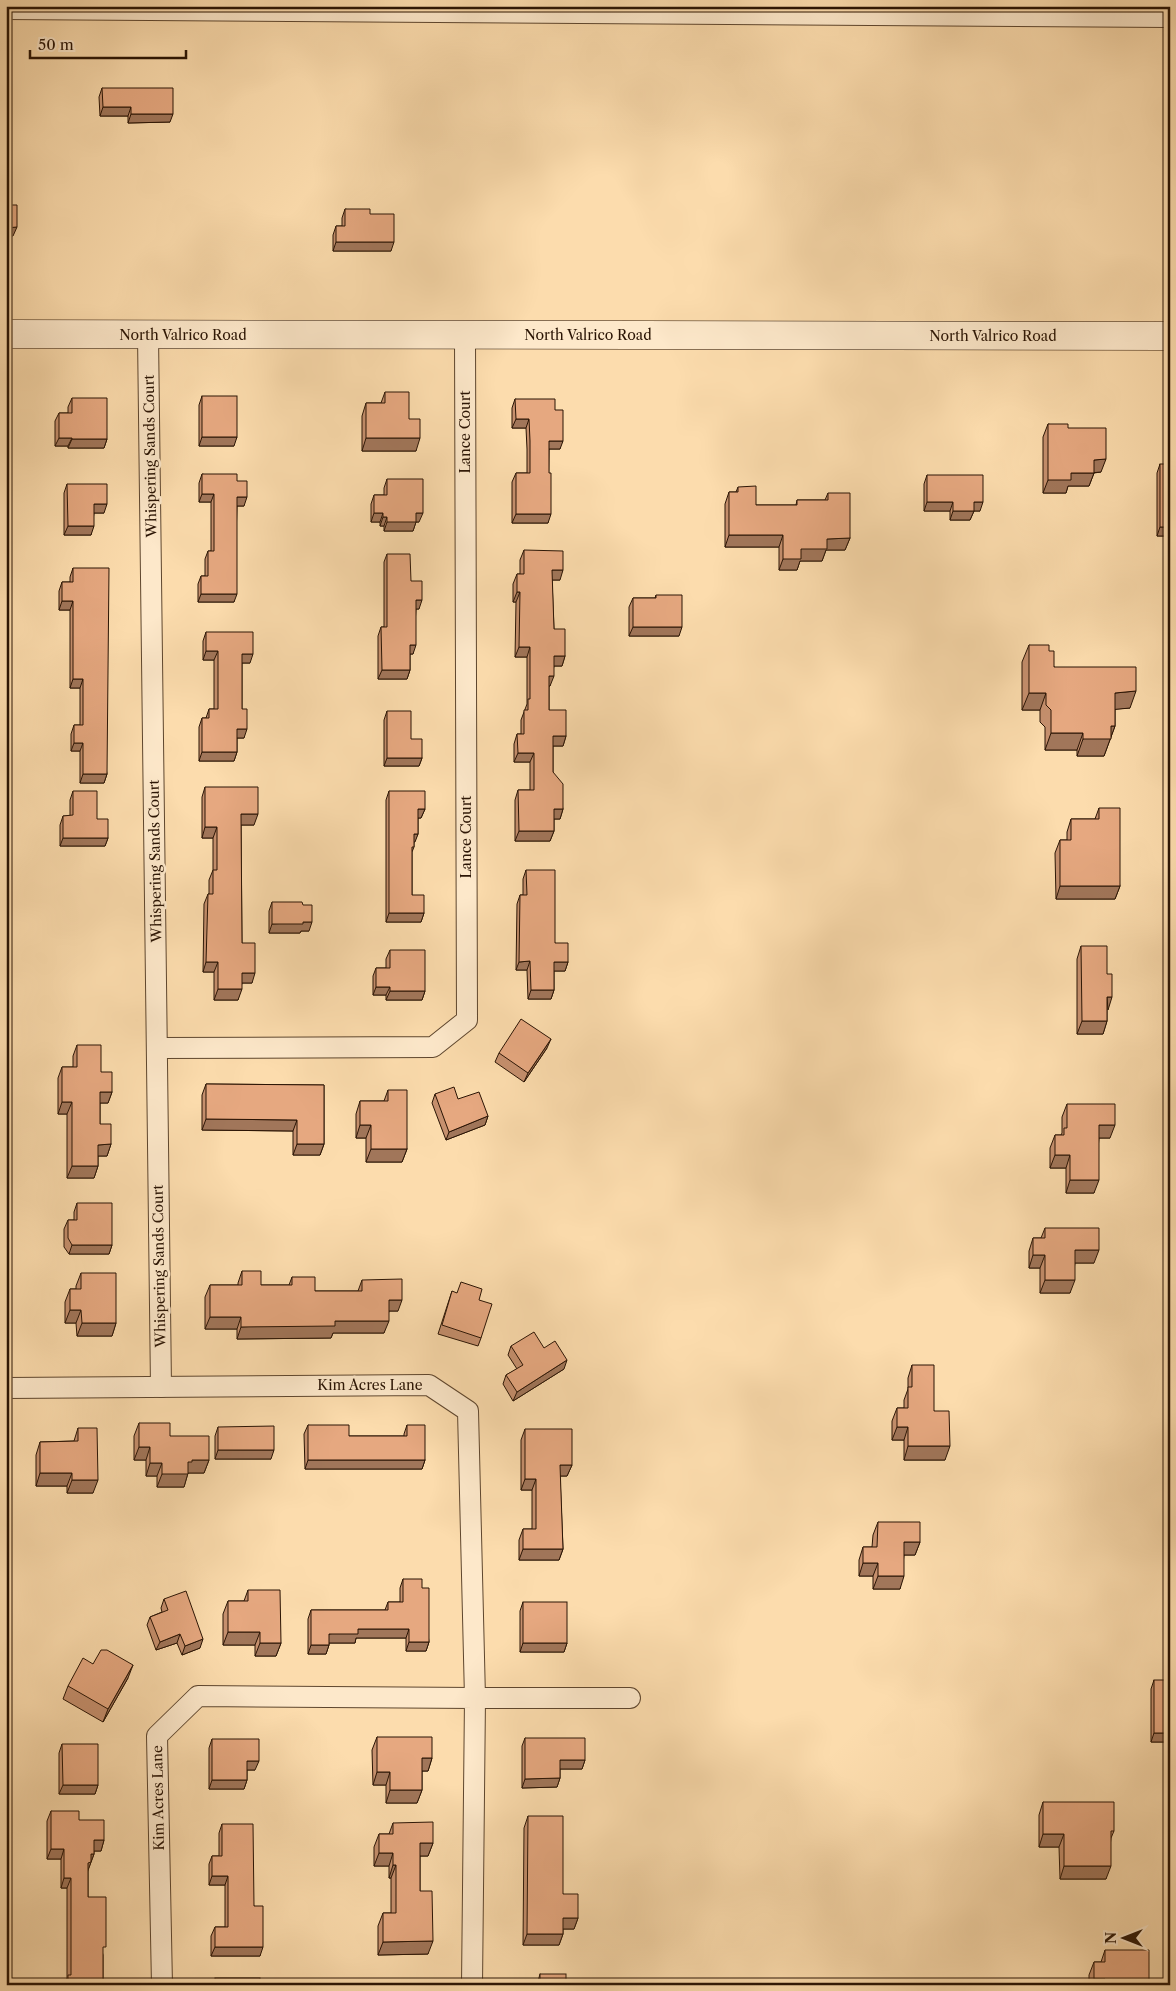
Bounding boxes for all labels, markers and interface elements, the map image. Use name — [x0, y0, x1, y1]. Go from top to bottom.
scale bar — [30, 28, 186, 60]
text: 50 m — [38, 35, 74, 54]
street label: North Valrico Road — [119, 326, 247, 344]
street label: North Valrico Road — [524, 326, 652, 344]
street label: North Valrico Road — [929, 327, 1057, 345]
street label: Whispering Sands Court — [140, 374, 160, 539]
street label: Lance Court — [456, 390, 474, 474]
street label: Whispering Sands Court — [145, 779, 165, 944]
street label: Lance Court — [457, 795, 475, 879]
street label: Whispering Sands Court — [149, 1184, 169, 1349]
street label: Kim Acres Lane — [317, 1376, 423, 1394]
street label: Kim Acres Lane — [148, 1745, 168, 1851]
north arrow — [1098, 1914, 1148, 1964]
text: N — [1102, 1932, 1120, 1944]

